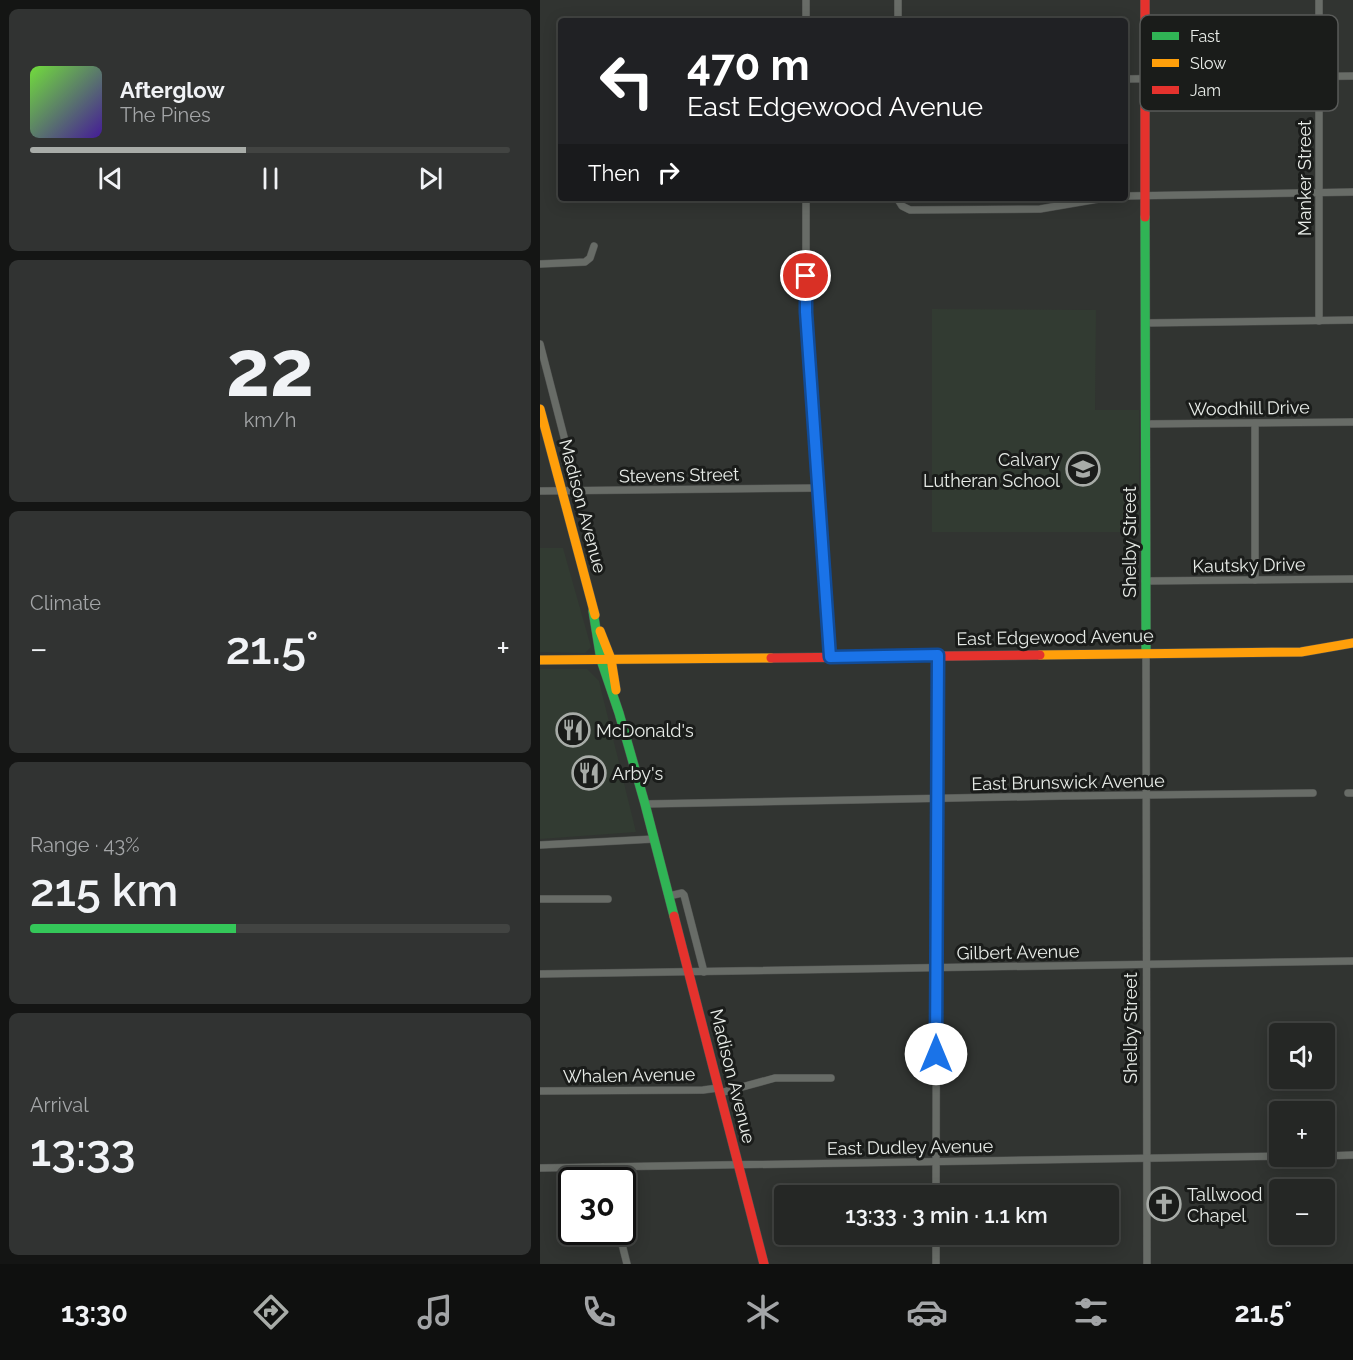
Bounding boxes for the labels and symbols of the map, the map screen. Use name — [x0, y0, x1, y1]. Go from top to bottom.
legend — [1140, 15, 1338, 111]
text: Fast — [1190, 27, 1221, 46]
text: Slow — [1190, 54, 1226, 73]
text: Jam — [1190, 81, 1221, 100]
street label: Manker Street — [1294, 120, 1315, 236]
pin — [780, 250, 831, 301]
street label: Woodhill Drive — [1188, 396, 1310, 420]
street label: Madison Avenue — [555, 437, 611, 576]
place label: Calvary Lutheran School — [923, 449, 1060, 491]
school or university icon: Calvary Lutheran School — [1065, 451, 1101, 487]
street label: Stevens Street — [619, 463, 739, 487]
street label: Shelby Street — [1119, 486, 1140, 598]
street label: Kautsky Drive — [1192, 554, 1306, 576]
street label: East Edgewood Avenue — [956, 625, 1154, 649]
restaurant icon: McDonald's — [555, 712, 591, 748]
place label: McDonald's — [596, 720, 694, 741]
restaurant icon: Arby's — [571, 755, 607, 791]
place label: Arby's — [612, 763, 663, 784]
street label: East Brunswick Avenue — [971, 770, 1165, 794]
street label: Gilbert Avenue — [956, 940, 1080, 964]
street label: Shelby Street — [1120, 972, 1141, 1084]
street label: Madison Avenue — [706, 1007, 760, 1146]
position arrow — [904, 1022, 968, 1086]
street label: Whalen Avenue — [563, 1063, 696, 1087]
street label: East Dudley Avenue — [827, 1135, 994, 1159]
speed limit sign: 30 — [558, 1167, 636, 1245]
place label: Tallwood Chapel — [1187, 1184, 1262, 1226]
church icon: Tallwood Chapel — [1146, 1186, 1182, 1222]

